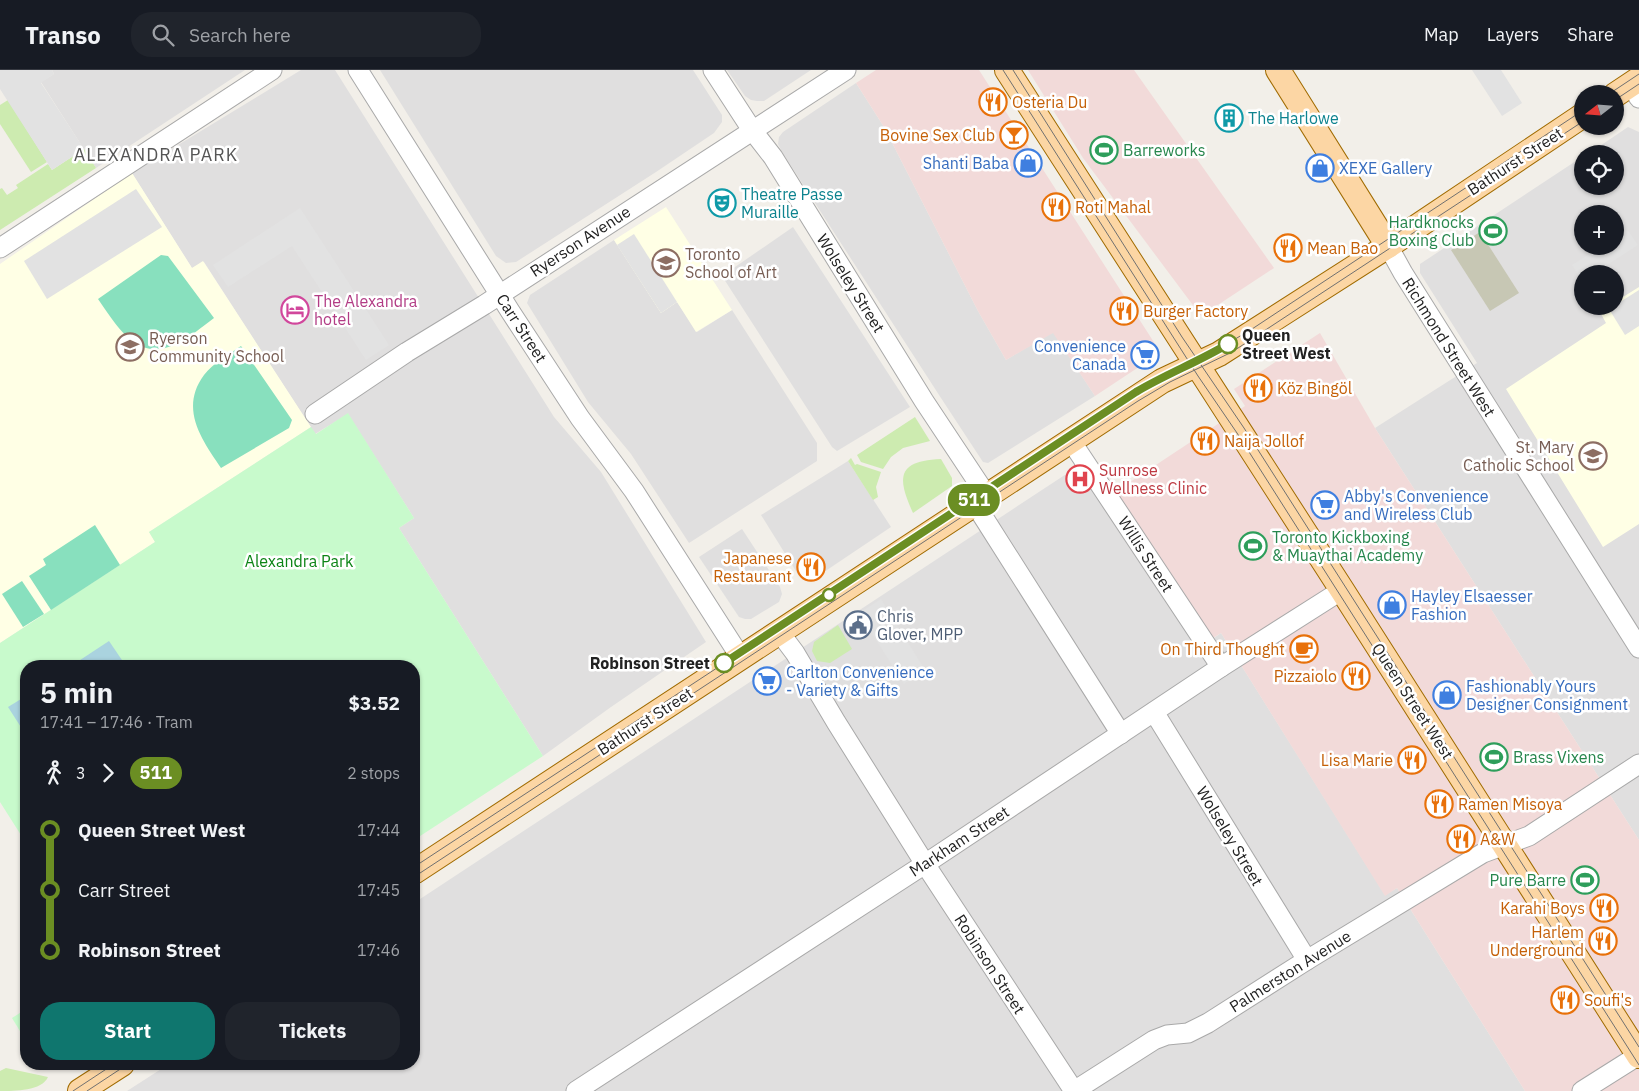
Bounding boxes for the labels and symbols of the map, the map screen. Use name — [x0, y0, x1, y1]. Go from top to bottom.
north arrow — [1574, 85, 1624, 135]
restaurant icon: Osteria Du — [978, 87, 1008, 117]
place label: Osteria Du — [1012, 92, 1087, 112]
building icon: The Harlowe — [1214, 103, 1244, 133]
place label: The Harlowe — [1248, 108, 1339, 128]
bar icon: Bovine Sex Club — [999, 120, 1029, 150]
street label: Bathurst Street — [1464, 123, 1566, 199]
place label: Bovine Sex Club — [880, 125, 995, 145]
sports icon: Barreworks — [1089, 135, 1119, 165]
place label: Barreworks — [1123, 140, 1205, 160]
district label: ALEXANDRA PARK — [74, 143, 238, 166]
shop icon: Shanti Baba — [1013, 148, 1043, 178]
place label: Shanti Baba — [923, 153, 1009, 173]
shop icon: XEXE Gallery — [1305, 153, 1335, 183]
place label: XEXE Gallery — [1339, 158, 1432, 178]
place label: Theatre Passe Muraille — [741, 184, 843, 222]
theatre icon: Theatre Passe Muraille — [707, 188, 737, 218]
restaurant icon: Roti Mahal — [1041, 192, 1071, 222]
place label: Roti Mahal — [1075, 197, 1151, 217]
street label: Ryerson Avenue — [526, 201, 634, 281]
place label: Hardknocks Boxing Club — [1388, 212, 1474, 250]
sports icon: Hardknocks Boxing Club — [1478, 216, 1508, 246]
street label: Wolseley Street — [813, 230, 889, 336]
restaurant icon: Mean Bao — [1273, 233, 1303, 263]
place label: Mean Bao — [1307, 238, 1378, 258]
place label: Toronto School of Art — [685, 244, 777, 282]
school or university icon: Toronto School of Art — [651, 248, 681, 278]
street label: Richmond Street West — [1398, 274, 1500, 420]
street label: Carr Street — [492, 290, 552, 366]
place label: The Alexandra hotel — [314, 291, 418, 329]
hotel icon: The Alexandra hotel — [280, 295, 310, 325]
restaurant icon: Burger Factory — [1109, 296, 1139, 326]
place label: Burger Factory — [1143, 301, 1248, 321]
place label: Queen Street West — [1242, 325, 1331, 363]
place label: Ryerson Community School — [149, 328, 284, 366]
school or university icon: Ryerson Community School — [115, 332, 145, 362]
marker: Queen Street West — [1218, 334, 1238, 354]
place label: Convenience Canada — [1034, 336, 1126, 374]
supermarket icon: Convenience Canada — [1130, 340, 1160, 370]
restaurant icon: Köz Bingöl — [1243, 373, 1273, 403]
place label: Köz Bingöl — [1277, 378, 1352, 398]
restaurant icon: Naija Jollof — [1190, 426, 1220, 456]
place label: Naija Jollof — [1224, 431, 1304, 451]
place label: St. Mary Catholic School — [1463, 437, 1574, 475]
school or university icon: St. Mary Catholic School — [1578, 441, 1608, 471]
place label: Sunrose Wellness Clinic — [1099, 460, 1207, 498]
hospital icon: Sunrose Wellness Clinic — [1065, 464, 1095, 494]
line badge: 511 — [945, 484, 1003, 516]
place label: Abby's Convenience and Wireless Club — [1344, 486, 1489, 524]
supermarket icon: Abby's Convenience and Wireless Club — [1310, 490, 1340, 520]
street label: Willis Street — [1114, 512, 1178, 596]
place label: Toronto Kickboxing & Muaythai Academy — [1272, 527, 1423, 565]
sports icon: Toronto Kickboxing & Muaythai Academy — [1238, 531, 1268, 561]
place label: Japanese Restaurant — [713, 548, 792, 586]
park label: Alexandra Park — [245, 551, 354, 571]
restaurant icon: Japanese Restaurant — [796, 552, 826, 582]
place label: Hayley Elsaesser Fashion — [1411, 586, 1533, 624]
unlabelled marker — [822, 588, 836, 602]
shop icon: Hayley Elsaesser Fashion — [1377, 590, 1407, 620]
place label: Chris Glover, MPP — [877, 606, 963, 644]
public building icon: Chris Glover, MPP — [843, 610, 873, 640]
cafe icon: On Third Thought — [1289, 634, 1319, 664]
place label: On Third Thought — [1160, 639, 1285, 659]
street label: Queen Street West — [1368, 639, 1458, 763]
place label: Robinson Street — [590, 653, 710, 673]
marker: Robinson Street — [714, 653, 734, 673]
restaurant icon: Pizzaiolo — [1341, 661, 1371, 691]
place label: Carlton Convenience - Variety & Gifts — [786, 662, 934, 700]
supermarket icon: Carlton Convenience - Variety & Gifts — [752, 666, 782, 696]
place label: Pizzaiolo — [1274, 666, 1337, 686]
place label: Fashionably Yours Designer Consignment — [1466, 676, 1628, 714]
shop icon: Fashionably Yours Designer Consignment — [1432, 680, 1462, 710]
street label: Bathurst Street — [594, 683, 696, 759]
sports icon: Brass Vixens — [1479, 742, 1509, 772]
restaurant icon: Lisa Marie — [1397, 745, 1427, 775]
place label: Brass Vixens — [1513, 747, 1604, 767]
place label: Lisa Marie — [1321, 750, 1393, 770]
street label: Wolseley Street — [1192, 783, 1268, 889]
restaurant icon: Ramen Misoya — [1424, 789, 1454, 819]
place label: Ramen Misoya — [1458, 794, 1563, 814]
street label: Markham Street — [905, 801, 1013, 881]
restaurant icon: A&W — [1446, 824, 1476, 854]
place label: A&W — [1480, 829, 1515, 849]
sports icon: Pure Barre — [1570, 865, 1600, 895]
place label: Pure Barre — [1489, 870, 1566, 890]
restaurant icon: Karahi Boys — [1589, 893, 1619, 923]
place label: Karahi Boys — [1500, 898, 1585, 918]
street label: Robinson Street — [950, 910, 1030, 1018]
place label: Harlem Underground — [1490, 922, 1584, 960]
street label: Palmerston Avenue — [1226, 925, 1355, 1016]
restaurant icon: Harlem Underground — [1588, 926, 1618, 956]
restaurant icon: Soufi's — [1550, 985, 1580, 1015]
place label: Soufi's — [1584, 990, 1632, 1010]

